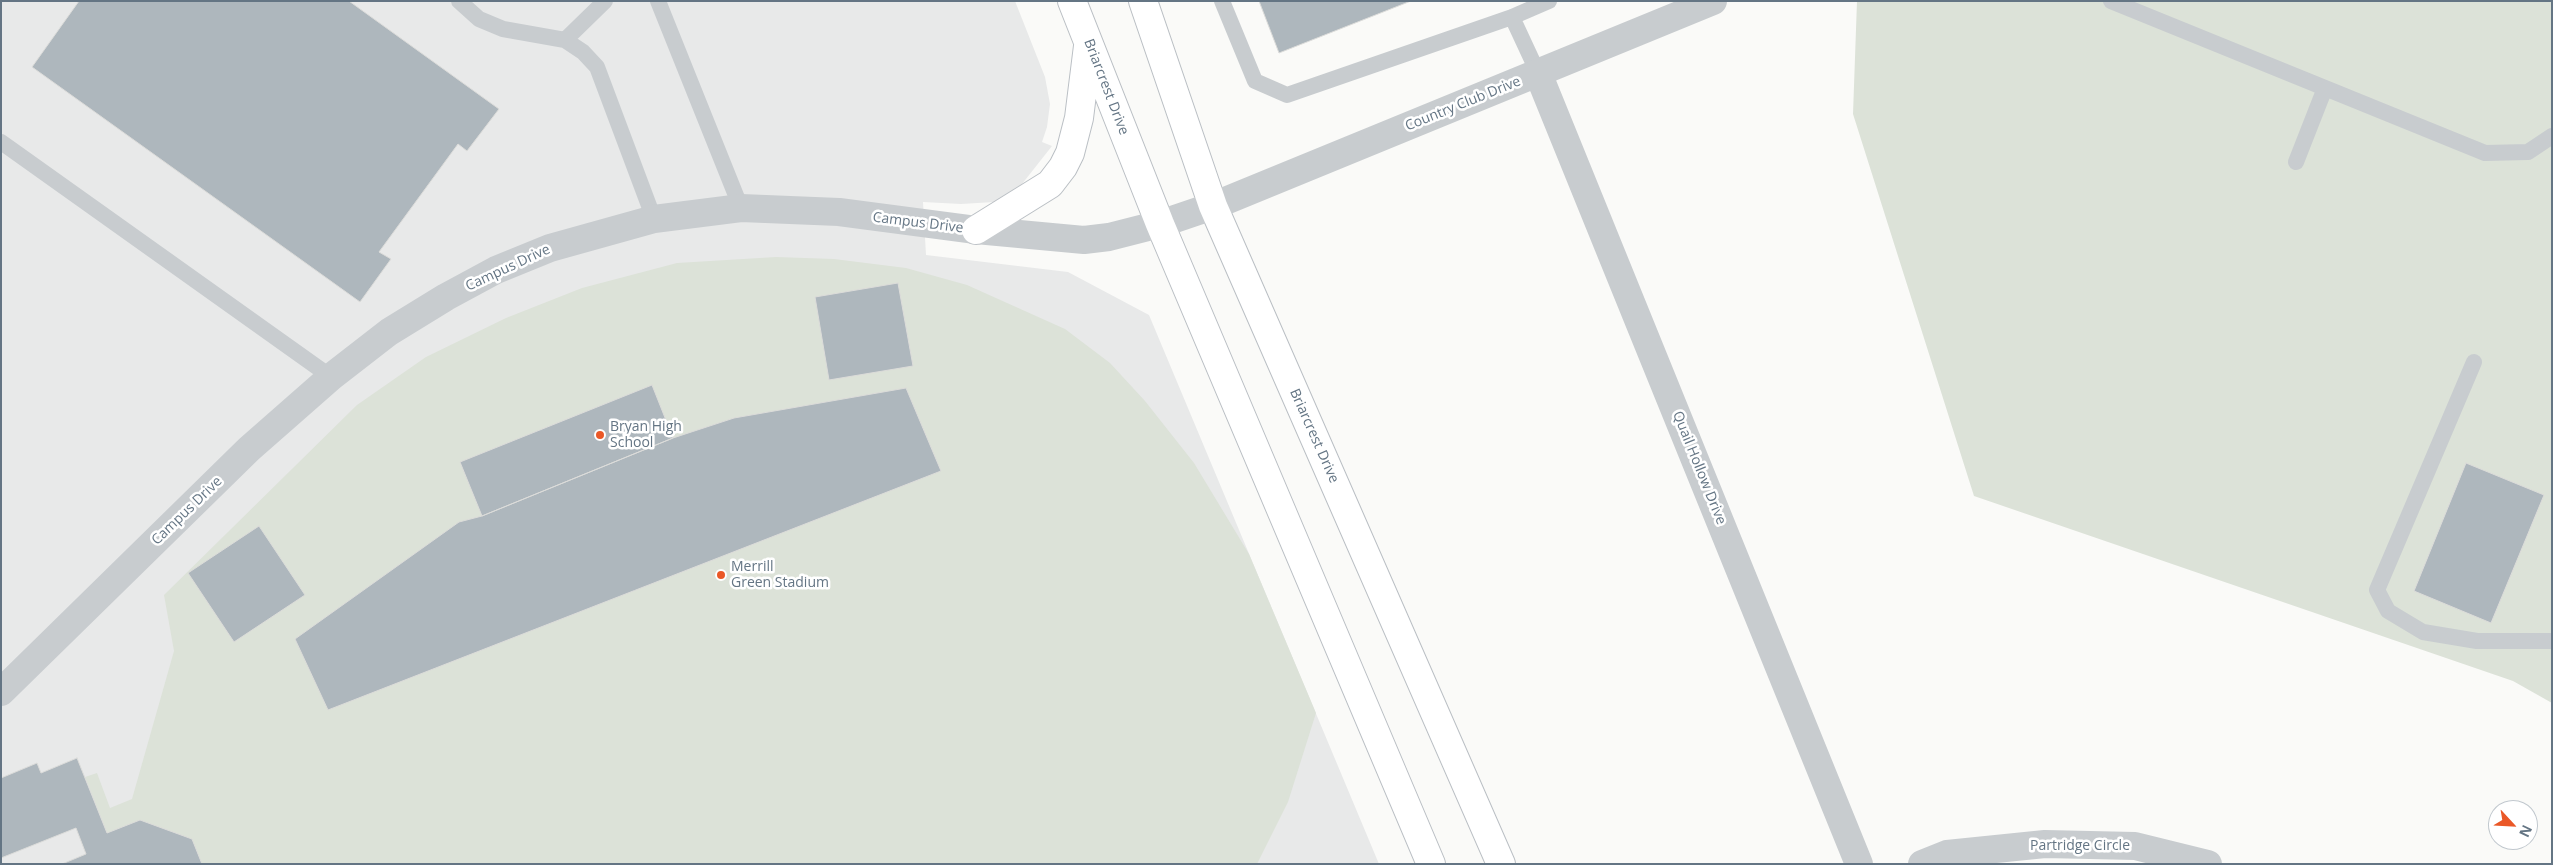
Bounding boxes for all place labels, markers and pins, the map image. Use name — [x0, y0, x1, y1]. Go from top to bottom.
place label: Bryan High School — [610, 419, 682, 452]
marker: Bryan High School — [594, 429, 606, 441]
place label: Merrill Green Stadium — [731, 559, 829, 592]
marker: Merrill Green Stadium — [715, 569, 727, 581]

